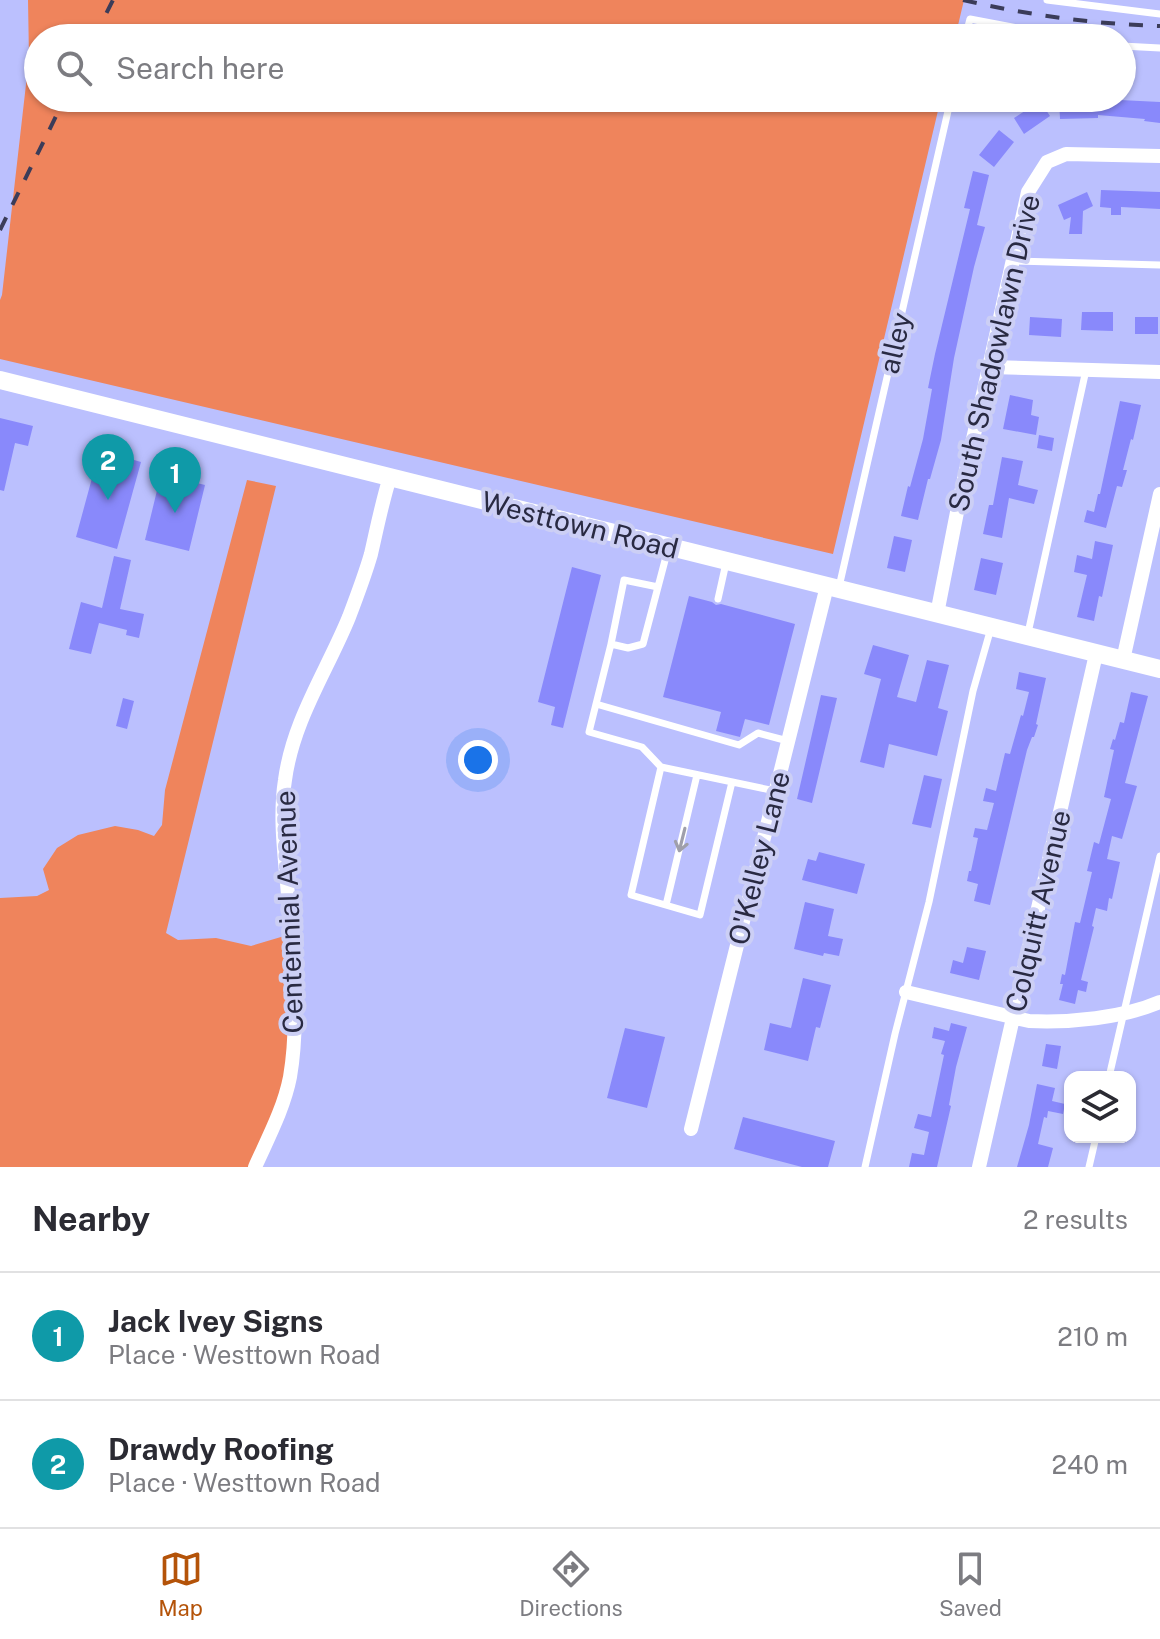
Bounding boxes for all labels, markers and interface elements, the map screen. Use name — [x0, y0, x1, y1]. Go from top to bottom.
search box — [24, 24, 1136, 112]
icon: search — [52, 46, 96, 90]
text: Search here — [116, 50, 284, 86]
street label: South Shadowlawn Drive — [941, 191, 1046, 515]
street label: alley — [871, 309, 918, 377]
pin: 2 — [82, 434, 134, 500]
pin: 1 — [149, 447, 201, 513]
street label: Westtown Road — [478, 484, 682, 565]
your location — [458, 740, 498, 780]
street label: O'Kelley Lane — [721, 767, 796, 948]
street label: Centennial Avenue — [268, 790, 309, 1034]
street label: Colquitt Avenue — [998, 807, 1077, 1015]
one-way arrow — [673, 827, 688, 852]
map controls — [1064, 1071, 1136, 1143]
button: layers — [1064, 1071, 1136, 1143]
text: Nearby — [32, 1199, 150, 1239]
text: 2 results — [1023, 1204, 1128, 1235]
text: Jack Ivey Signs — [108, 1303, 323, 1339]
text: 1 — [52, 1321, 64, 1352]
text: 210 m — [1057, 1321, 1128, 1352]
text: Place · Westtown Road — [108, 1339, 381, 1370]
text: Drawdy Roofing — [108, 1431, 334, 1467]
text: 2 — [50, 1449, 66, 1480]
text: 240 m — [1051, 1449, 1128, 1480]
text: Place · Westtown Road — [108, 1467, 381, 1498]
tab: Map — [158, 1547, 203, 1621]
tab: Directions — [519, 1547, 623, 1621]
tab: Saved — [939, 1547, 1002, 1621]

